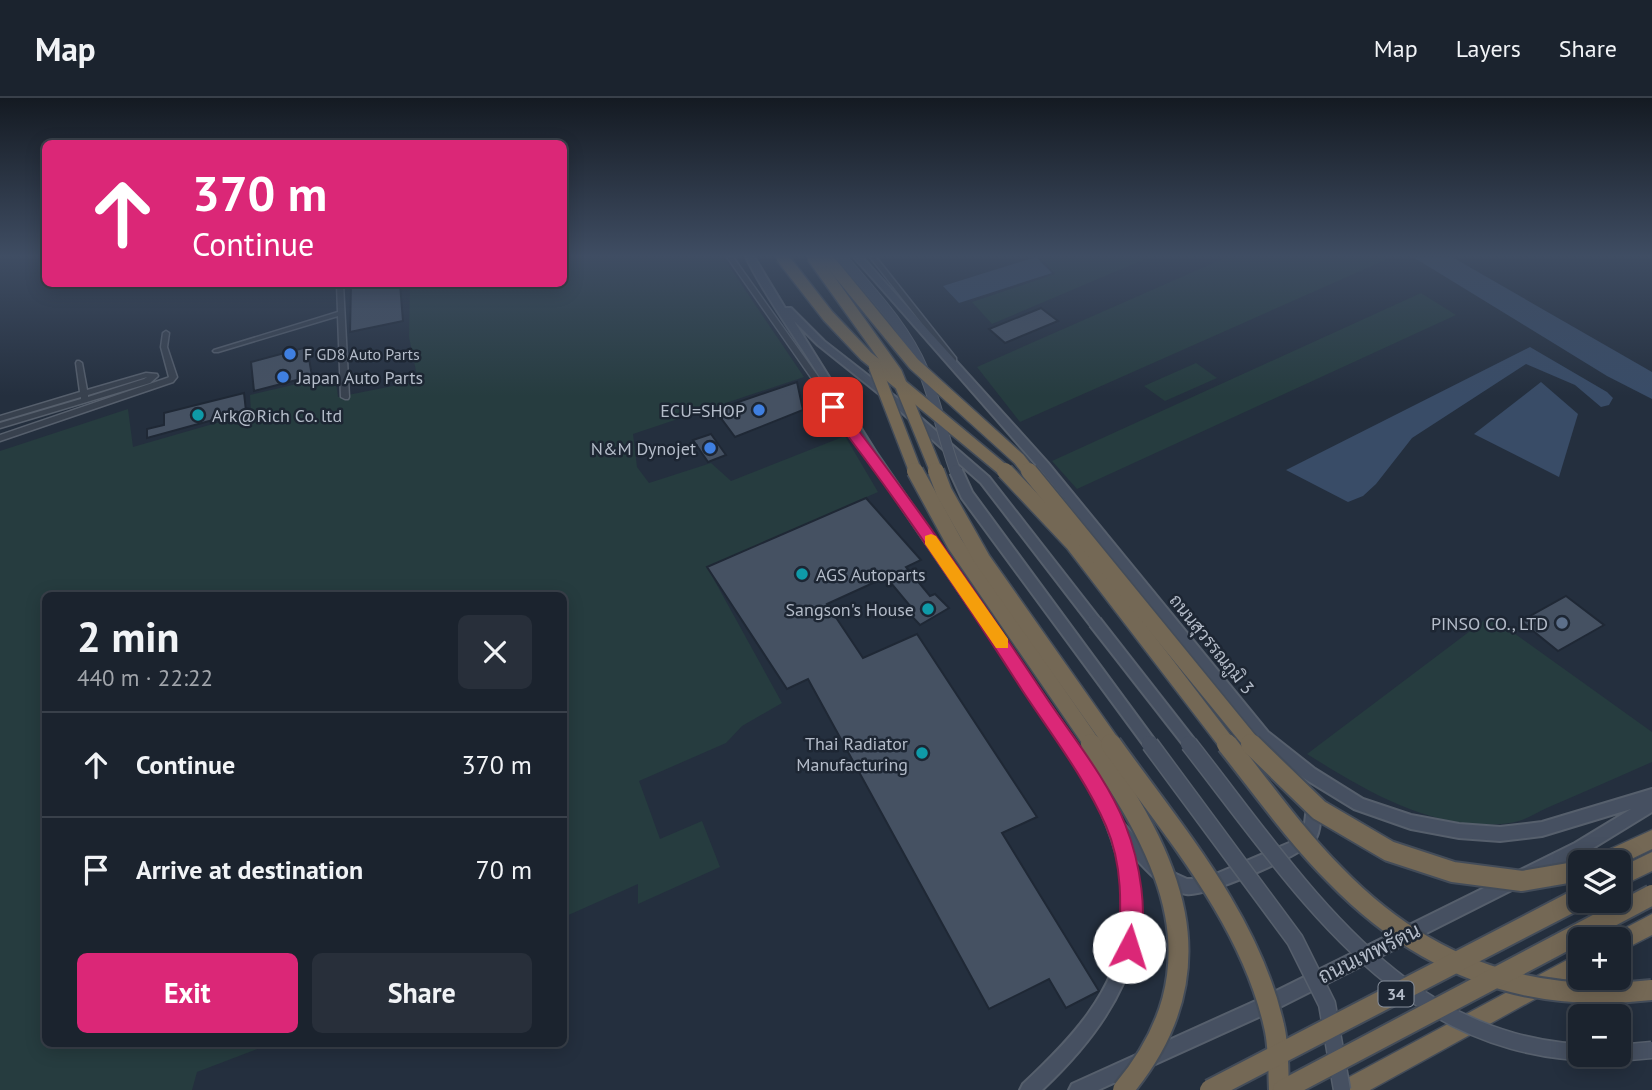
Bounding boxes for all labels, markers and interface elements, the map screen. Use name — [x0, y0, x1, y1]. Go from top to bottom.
text: Map — [35, 27, 96, 70]
text: Map — [1374, 33, 1418, 64]
text: Layers — [1456, 33, 1521, 64]
text: Share — [1559, 33, 1617, 64]
text: 370 m — [192, 161, 327, 225]
icon: ahead — [77, 168, 168, 259]
text: Continue — [192, 223, 314, 265]
place label: F GD8 Auto Parts — [304, 344, 420, 364]
marker: F GD8 Auto Parts — [282, 346, 298, 362]
place label: Japan Auto Parts — [296, 366, 423, 389]
marker: Japan Auto Parts — [275, 369, 291, 385]
pin — [803, 377, 863, 437]
icon: arrive — [814, 388, 852, 426]
place label: ECU=SHOP — [660, 399, 745, 422]
marker: ECU=SHOP — [751, 402, 767, 418]
place label: Ark@Rich Co. ltd — [212, 404, 342, 427]
marker: Ark@Rich Co. ltd — [190, 407, 206, 423]
place label: N&M Dynojet — [591, 437, 696, 460]
marker: N&M Dynojet — [702, 440, 718, 456]
place label: AGS Autoparts — [816, 563, 926, 586]
marker: AGS Autoparts — [794, 566, 810, 582]
street label: ถนนสุวรรณภูมิ 3 — [1163, 589, 1259, 700]
place label: Sangson's House — [786, 598, 914, 621]
marker: Sangson's House — [920, 601, 936, 617]
text: 2 min — [77, 609, 179, 664]
place label: PINSO CO., LTD — [1431, 612, 1548, 635]
button: close — [458, 615, 532, 689]
marker: PINSO CO., LTD — [1554, 615, 1570, 631]
text: 440 m · 22:22 — [77, 663, 213, 692]
place label: Thai Radiator Manufacturing — [796, 732, 908, 776]
marker: Thai Radiator Manufacturing — [914, 745, 930, 761]
icon: ahead — [77, 746, 115, 784]
text: Continue — [136, 748, 235, 781]
text: 370 m — [461, 748, 532, 781]
map controls — [1568, 850, 1631, 1067]
button: layers — [1568, 850, 1631, 913]
icon: arrive — [77, 851, 115, 889]
text: Arrive at destination — [136, 853, 363, 886]
text: 70 m — [476, 853, 532, 886]
position arrow — [1092, 910, 1166, 984]
street label: ถนนเทพรัตน — [1313, 917, 1425, 989]
button: + — [1568, 927, 1631, 990]
button: Exit — [77, 953, 298, 1033]
button: Share — [312, 953, 532, 1033]
road number: 34 — [1378, 982, 1414, 1006]
button: − — [1568, 1004, 1631, 1067]

